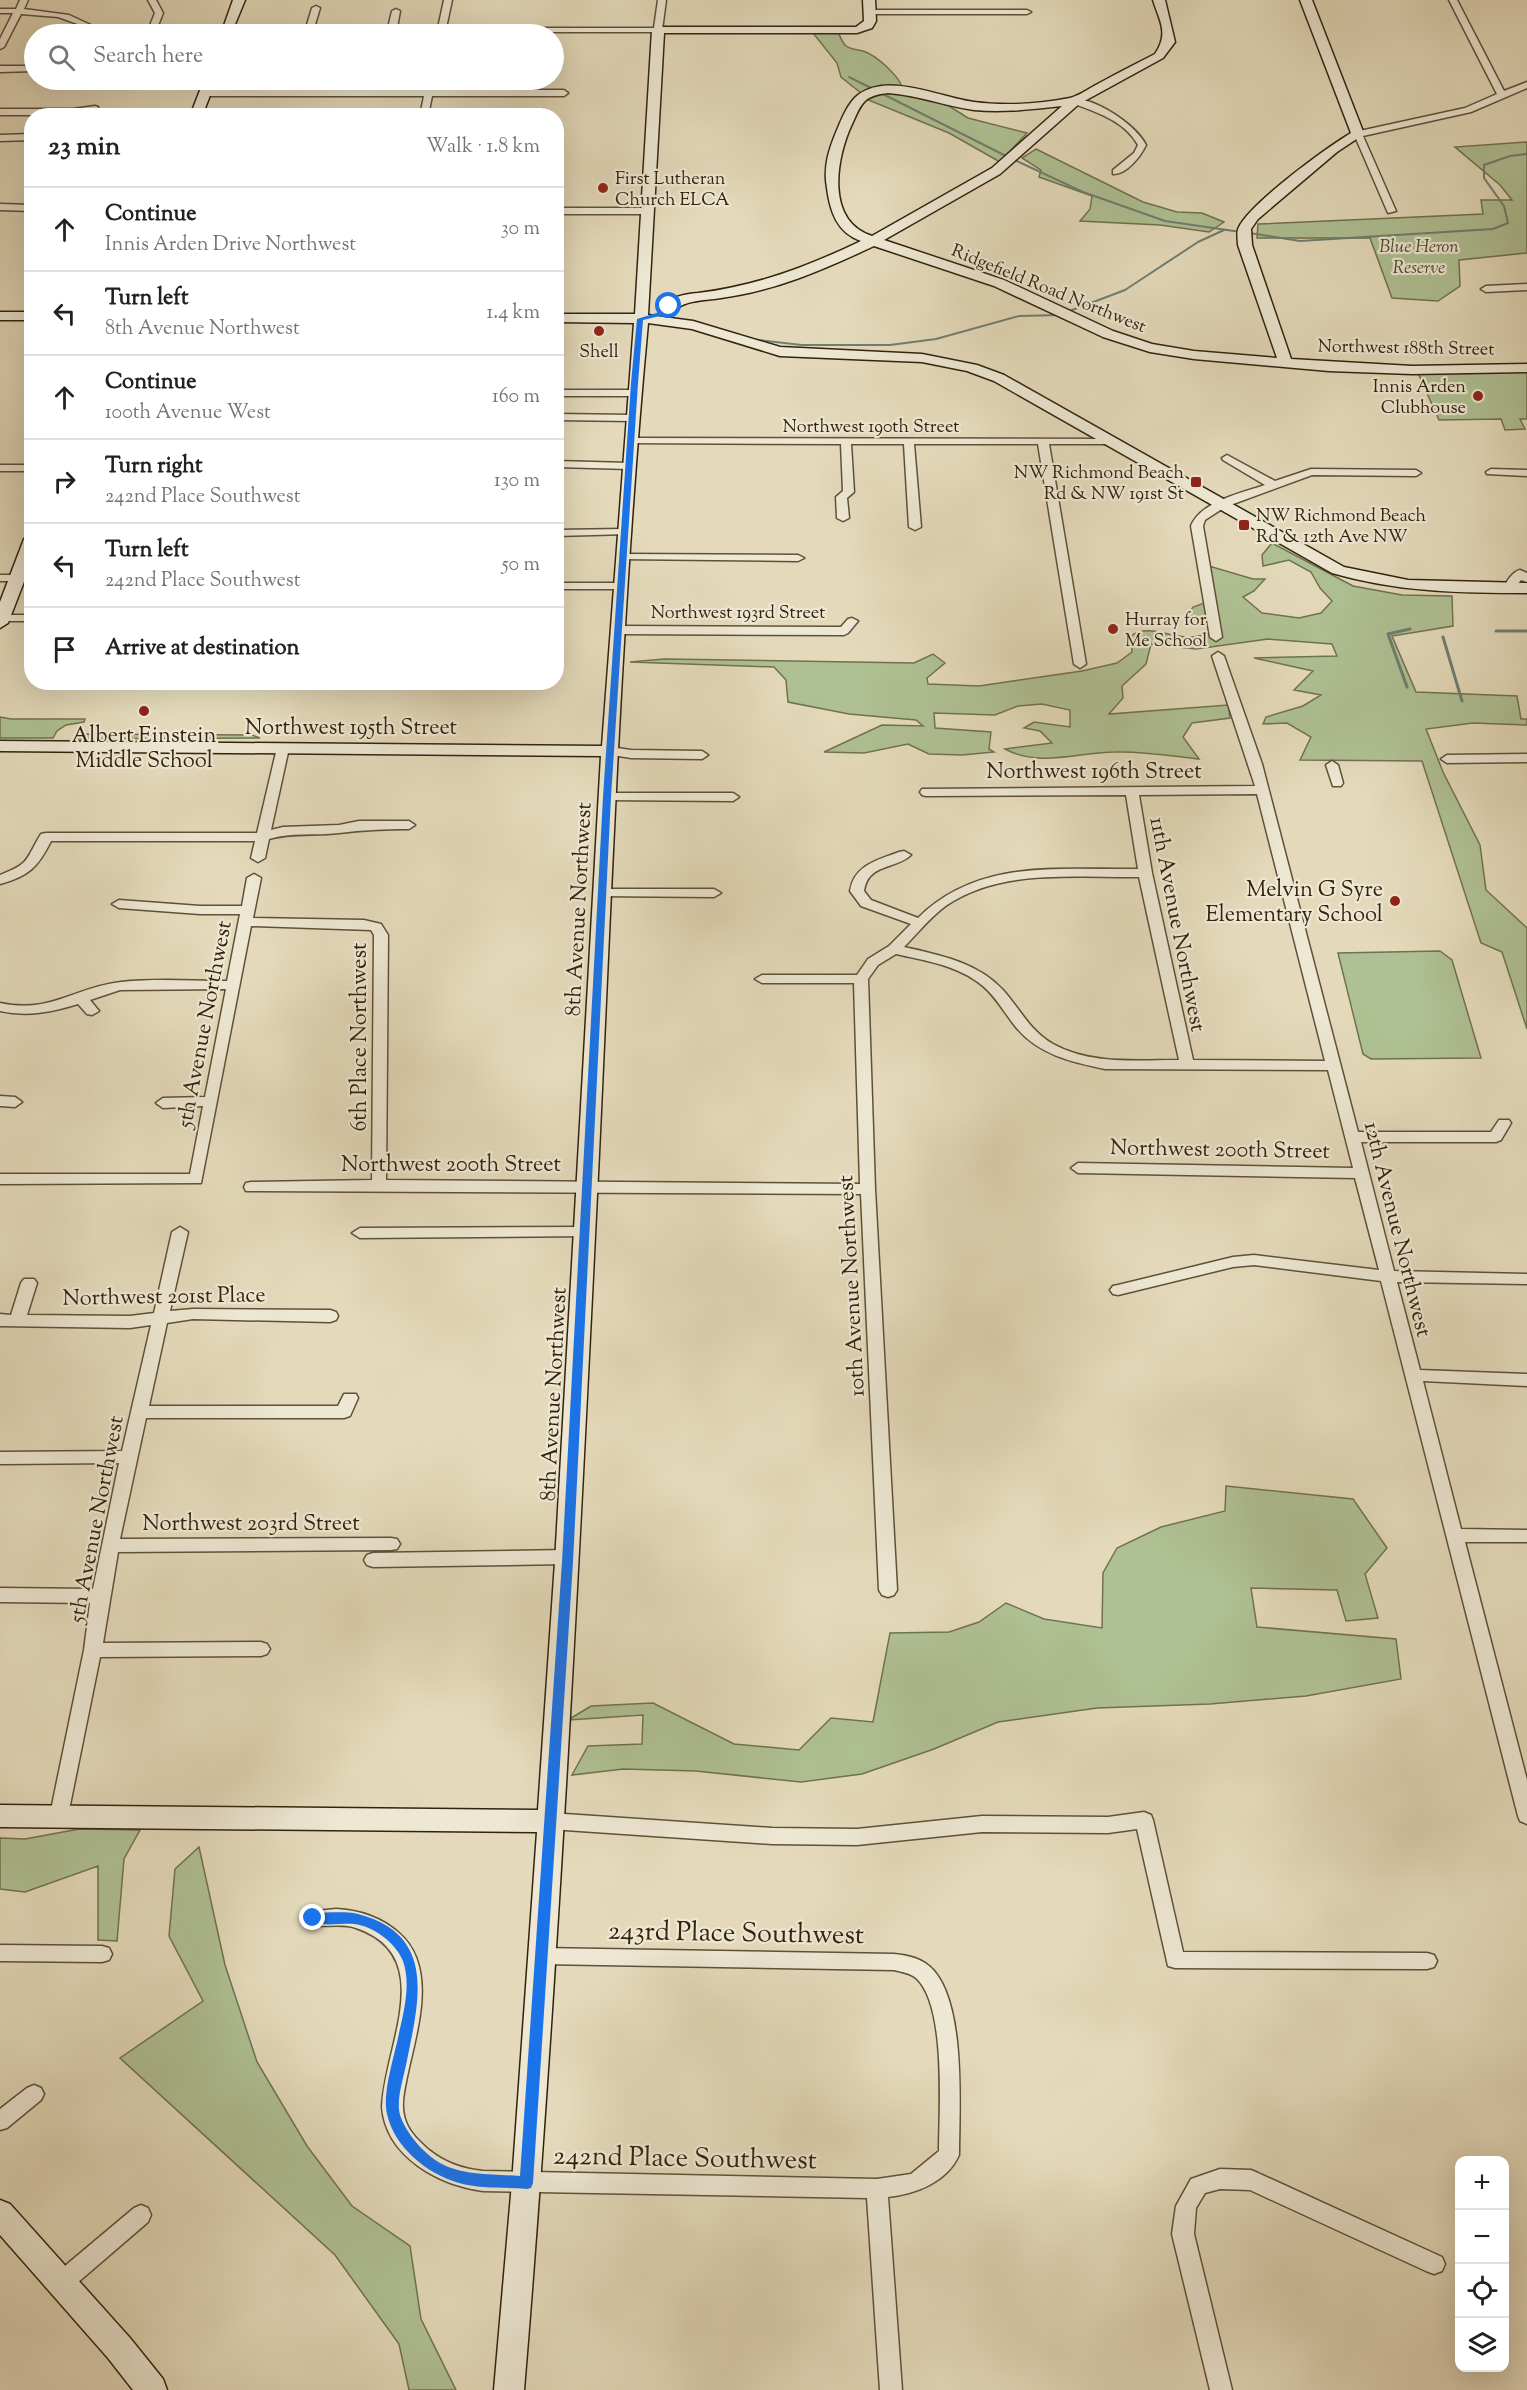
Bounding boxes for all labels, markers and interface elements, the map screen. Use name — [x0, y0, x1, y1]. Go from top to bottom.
search box — [24, 24, 564, 90]
icon: search — [45, 41, 78, 74]
text: Search here — [93, 41, 203, 73]
text: 23 min — [48, 129, 120, 166]
text: Walk · 1.8 km — [426, 133, 540, 162]
place label: First Lutheran Church ELCA — [615, 167, 730, 214]
marker: First Lutheran Church ELCA — [596, 181, 610, 195]
text: Continue — [105, 199, 196, 231]
icon: ahead — [48, 213, 81, 246]
text: 30 m — [501, 215, 540, 244]
text: Innis Arden Drive Northwest — [105, 231, 356, 260]
park label: Blue Heron Reserve — [1379, 235, 1459, 282]
street label: Ridgefield Road Northwest — [947, 239, 1150, 341]
text: Turn left — [105, 283, 188, 315]
route start — [655, 292, 681, 318]
icon: left — [48, 297, 81, 330]
text: 1.4 km — [486, 299, 540, 328]
text: 8th Avenue Northwest — [105, 315, 300, 344]
marker: Shell — [592, 324, 606, 338]
street label: Northwest 188th Street — [1317, 334, 1495, 364]
place label: Shell — [579, 340, 619, 366]
text: Continue — [105, 367, 196, 399]
place label: Innis Arden Clubhouse — [1373, 375, 1466, 422]
icon: ahead — [48, 381, 81, 414]
text: 160 m — [492, 383, 540, 412]
marker: Innis Arden Clubhouse — [1471, 389, 1485, 403]
text: 100th Avenue West — [105, 399, 271, 428]
street label: Northwest 190th Street — [783, 415, 959, 441]
text: Turn right — [105, 451, 202, 483]
place label: NW Richmond Beach Rd & NW 191st St — [1014, 461, 1184, 508]
icon: right — [48, 465, 81, 498]
text: 130 m — [494, 467, 540, 496]
marker: NW Richmond Beach Rd & NW 191st St — [1189, 475, 1203, 489]
text: 242nd Place Southwest — [105, 483, 301, 512]
place label: NW Richmond Beach Rd & 12th Ave NW — [1256, 504, 1427, 551]
marker: NW Richmond Beach Rd & 12th Ave NW — [1237, 518, 1251, 532]
text: Turn left — [105, 535, 188, 567]
icon: left — [48, 549, 81, 582]
text: 50 m — [502, 551, 540, 580]
text: 242nd Place Southwest — [105, 567, 301, 596]
street label: Northwest 193rd Street — [651, 601, 825, 627]
place label: Hurray for Me School — [1125, 608, 1207, 655]
marker: Hurray for Me School — [1106, 622, 1120, 636]
icon: arrive — [48, 633, 81, 666]
text: Arrive at destination — [105, 633, 300, 665]
marker: Albert Einstein Middle School — [137, 704, 151, 718]
street label: Northwest 195th Street — [245, 713, 458, 745]
place label: Albert Einstein Middle School — [71, 721, 217, 778]
street label: Northwest 196th Street — [986, 757, 1202, 789]
street label: 8th Avenue Northwest — [558, 801, 602, 1017]
street label: 11th Avenue Northwest — [1140, 814, 1213, 1035]
place label: Melvin G Syre Elementary School — [1206, 875, 1383, 932]
marker: Melvin G Syre Elementary School — [1388, 894, 1402, 908]
street label: 5th Avenue Northwest — [170, 918, 242, 1133]
street label: 6th Place Northwest — [345, 942, 377, 1132]
street label: 12th Avenue Northwest — [1354, 1119, 1438, 1341]
street label: Northwest 200th Street — [1110, 1133, 1331, 1169]
street label: Northwest 200th Street — [341, 1150, 562, 1182]
street label: 10th Avenue Northwest — [831, 1174, 875, 1398]
street label: Northwest 201st Place — [62, 1280, 266, 1316]
street label: 8th Avenue Northwest — [533, 1286, 577, 1502]
street label: 5th Avenue Northwest — [62, 1413, 134, 1628]
street label: Northwest 203rd Street — [142, 1509, 360, 1541]
route end — [299, 1904, 325, 1930]
street label: 243rd Place Southwest — [607, 1913, 865, 1956]
street label: 242nd Place Southwest — [553, 2138, 817, 2181]
map controls — [1455, 2156, 1509, 2372]
button: + — [1455, 2156, 1509, 2210]
button: − — [1455, 2210, 1509, 2264]
button: locate — [1455, 2264, 1509, 2318]
button: layers — [1455, 2318, 1509, 2372]

